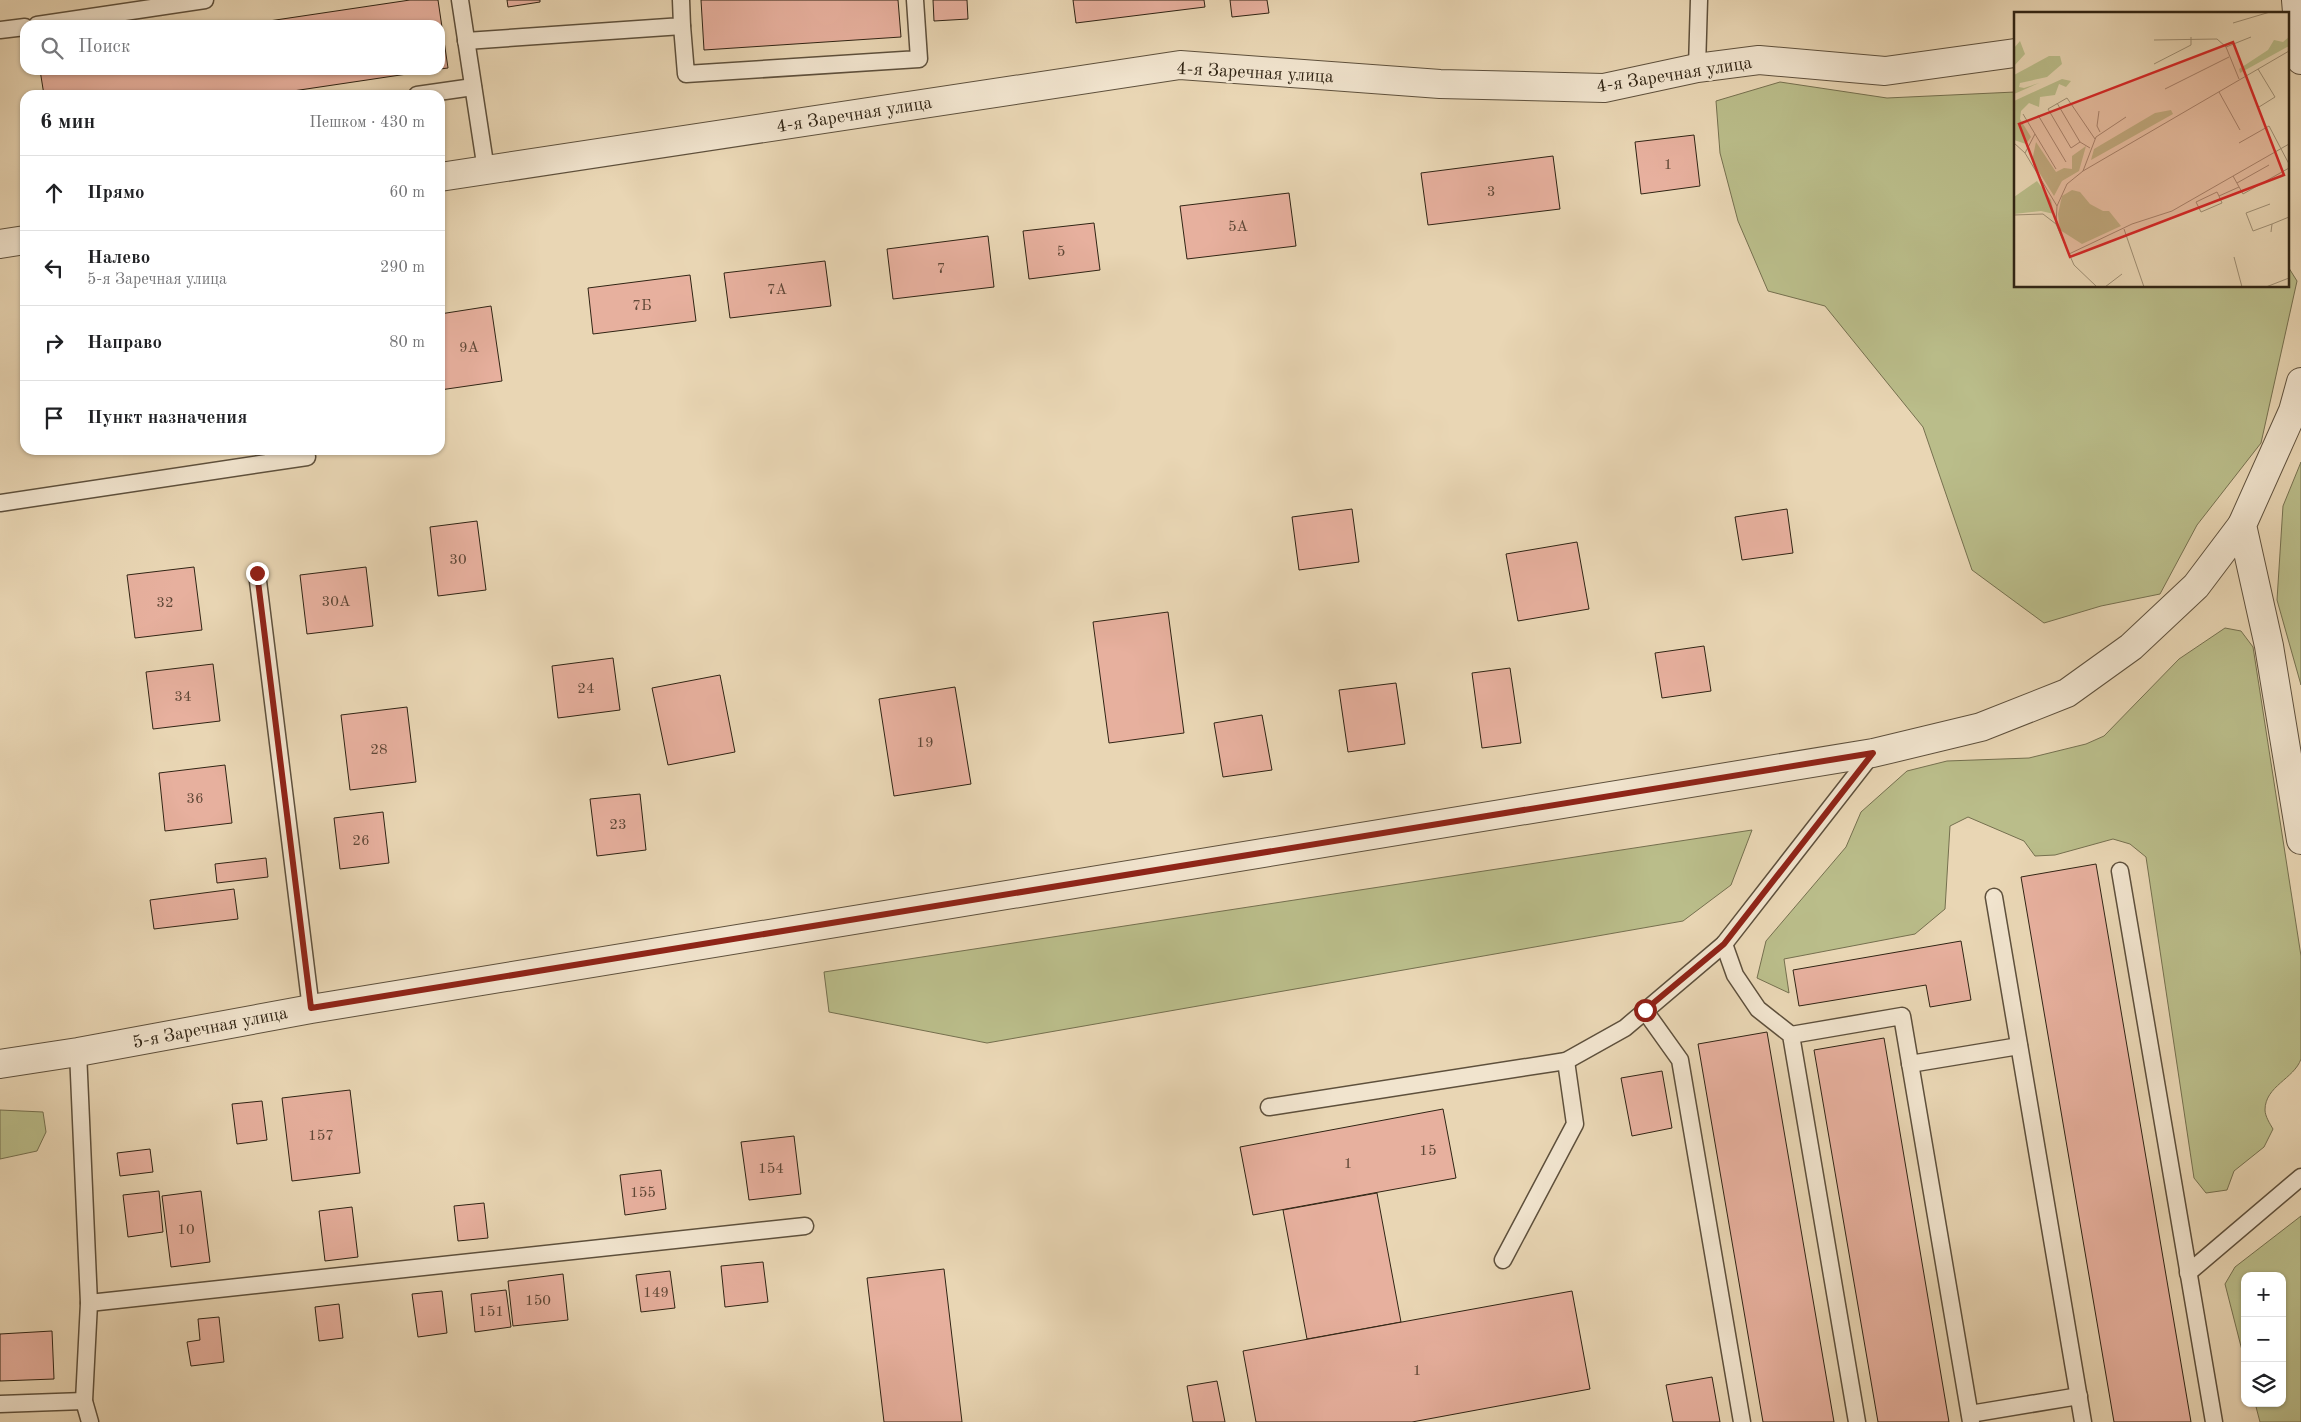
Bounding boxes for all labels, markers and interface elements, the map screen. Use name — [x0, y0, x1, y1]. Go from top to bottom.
inset map — [2014, 12, 2288, 288]
search box — [20, 20, 445, 75]
icon: search — [38, 34, 66, 62]
text: Поиск — [78, 38, 130, 57]
street label: 4-я Заречная улица — [1595, 54, 1753, 96]
street label: 4-я Заречная улица — [1176, 60, 1334, 86]
street label: 4-я Заречная улица — [775, 94, 933, 136]
text: 6 мин — [40, 112, 95, 133]
text: Пешком · 430 m — [309, 115, 425, 131]
house number: 1 — [1664, 158, 1672, 173]
icon: ahead — [40, 179, 68, 207]
text: Прямо — [87, 184, 145, 203]
text: 60 m — [389, 185, 425, 201]
house number: 3 — [1487, 185, 1495, 200]
house number: 5А — [1228, 220, 1249, 235]
house number: 5 — [1057, 245, 1065, 260]
text: Налево — [87, 249, 150, 268]
icon: left — [40, 254, 68, 282]
text: 290 m — [380, 260, 425, 276]
house number: 7 — [937, 262, 945, 277]
text: 5-я Заречная улица — [87, 272, 227, 288]
house number: 7А — [767, 283, 788, 298]
house number: 7Б — [632, 299, 652, 314]
icon: right — [40, 329, 68, 357]
text: Направо — [87, 334, 162, 353]
text: 80 m — [389, 335, 425, 351]
house number: 9А — [459, 341, 480, 356]
icon: arrive — [40, 404, 68, 432]
text: Пункт назначения — [87, 409, 247, 428]
house number: 30 — [449, 553, 467, 568]
route end — [246, 562, 269, 585]
house number: 30А — [322, 595, 351, 610]
house number: 32 — [156, 596, 174, 611]
house number: 24 — [577, 682, 595, 697]
house number: 34 — [174, 690, 192, 705]
house number: 19 — [916, 736, 934, 751]
house number: 28 — [370, 743, 388, 758]
house number: 36 — [186, 792, 204, 807]
house number: 23 — [609, 818, 627, 833]
house number: 26 — [352, 834, 370, 849]
route start — [1634, 999, 1657, 1022]
street label: 5-я Заречная улица — [131, 1004, 289, 1052]
house number: 157 — [308, 1129, 334, 1144]
house number: 15 — [1419, 1144, 1437, 1159]
house number: 1 — [1344, 1157, 1352, 1172]
house number: 154 — [758, 1162, 784, 1177]
house number: 155 — [630, 1186, 656, 1201]
house number: 10 — [177, 1223, 195, 1238]
map controls — [2241, 1272, 2286, 1407]
button: + — [2241, 1272, 2286, 1317]
house number: 149 — [643, 1286, 669, 1301]
house number: 150 — [525, 1294, 551, 1309]
house number: 151 — [478, 1305, 504, 1320]
button: − — [2241, 1317, 2286, 1362]
button: layers — [2241, 1362, 2286, 1407]
house number: 1 — [1413, 1364, 1421, 1379]

